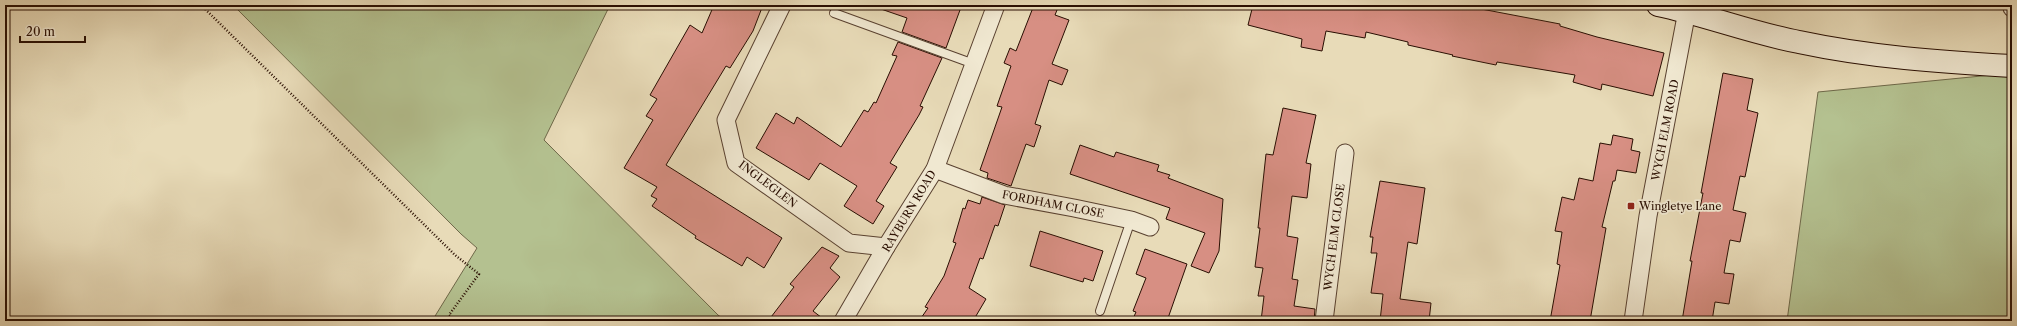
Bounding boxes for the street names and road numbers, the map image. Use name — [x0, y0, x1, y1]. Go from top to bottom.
street label: WYCH ELM ROAD — [1648, 78, 1682, 183]
street label: INGLEGLEN — [736, 157, 800, 211]
street label: RAYBURN ROAD — [879, 167, 939, 254]
street label: WYCH ELM CLOSE — [1320, 182, 1348, 292]
street label: FORDHAM CLOSE — [1001, 187, 1106, 221]

